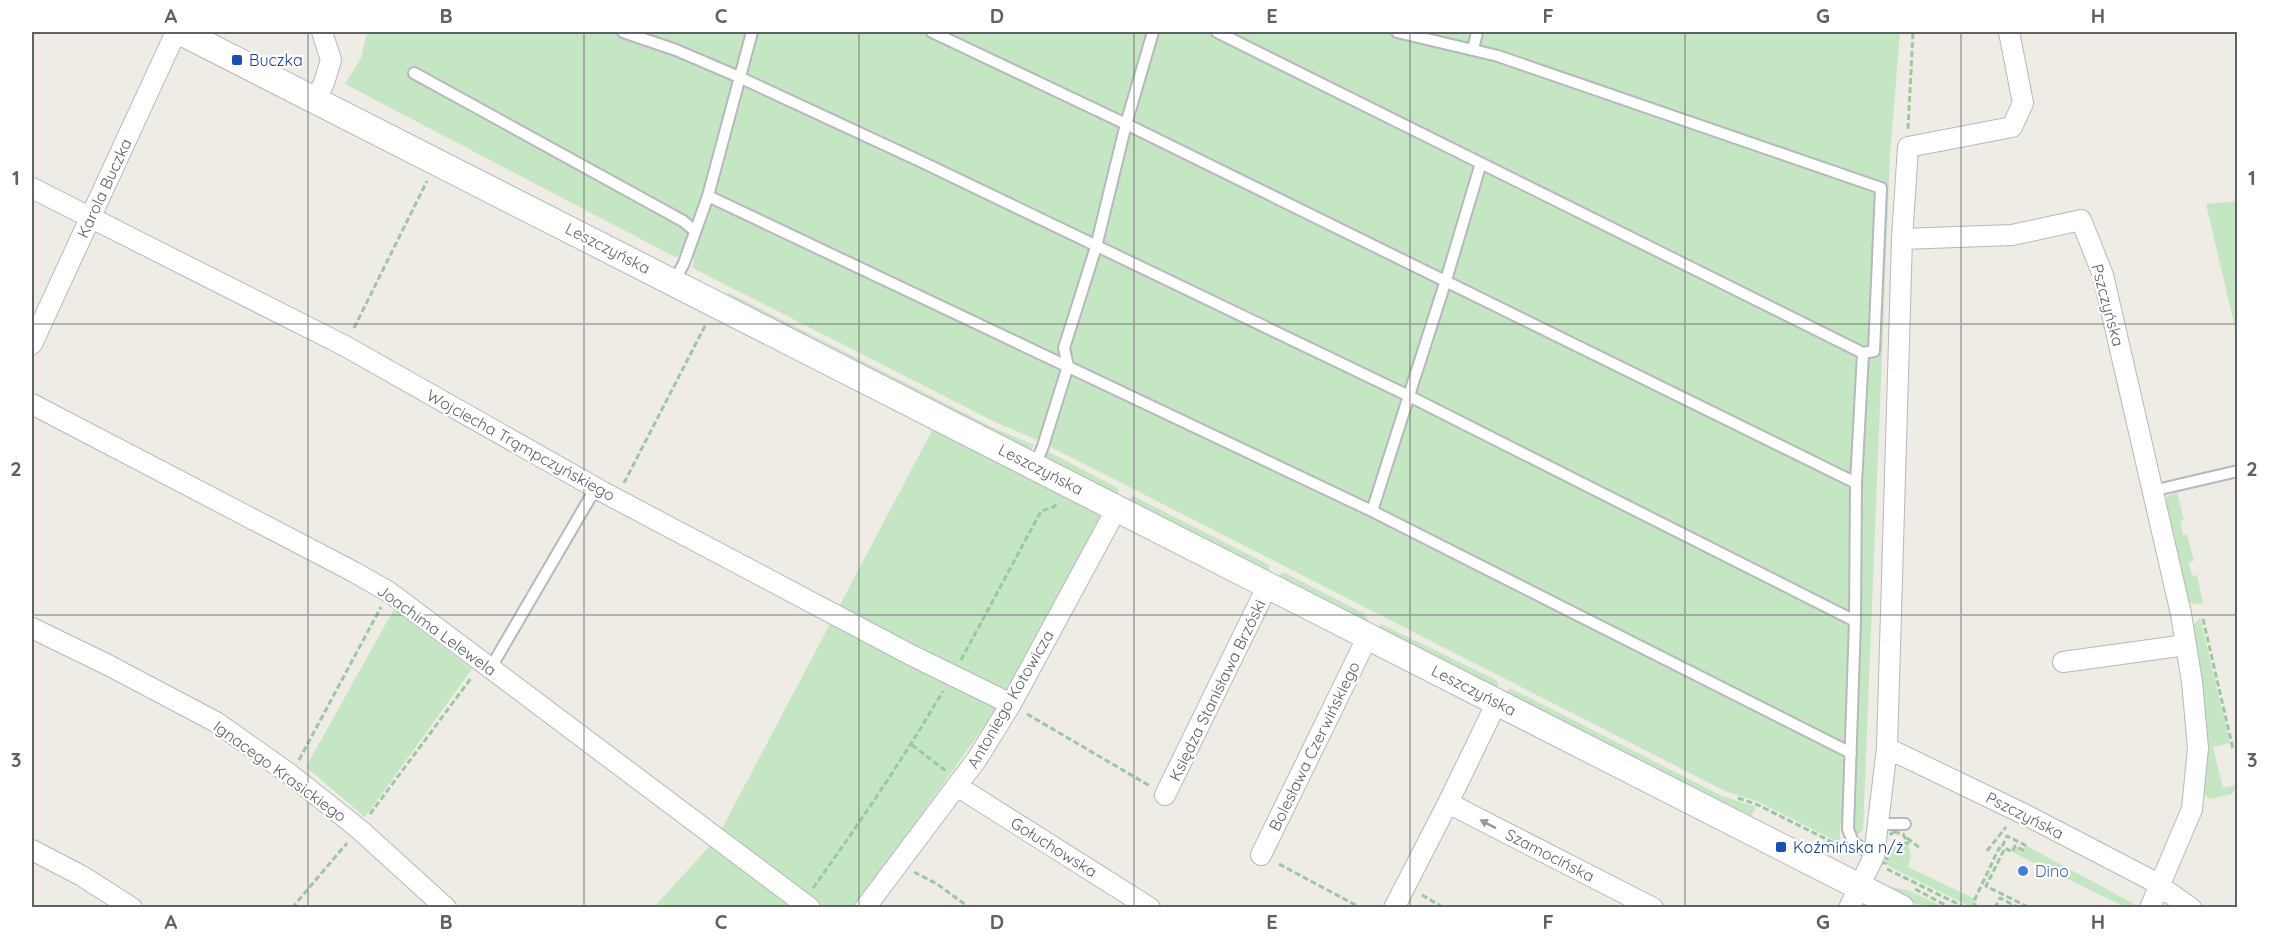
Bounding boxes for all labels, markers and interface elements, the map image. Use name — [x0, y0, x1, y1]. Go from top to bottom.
text: A — [165, 3, 178, 28]
text: B — [439, 3, 453, 28]
text: C — [715, 3, 728, 28]
text: D — [990, 3, 1004, 28]
text: E — [1266, 3, 1278, 28]
text: F — [1542, 3, 1554, 28]
text: G — [1816, 3, 1830, 28]
text: H — [2091, 3, 2105, 28]
place label: Buczka — [249, 50, 303, 70]
marker: Buczka — [230, 53, 244, 67]
street label: Karola Buczka — [72, 135, 136, 241]
text: 1 — [12, 165, 20, 190]
text: 1 — [2248, 165, 2256, 190]
street label: Leszczyńska — [562, 218, 654, 278]
street label: Pszczyńska — [2087, 262, 2129, 348]
street label: Wojciecha Trąmpczyńskiego — [423, 385, 619, 505]
street label: Leszczyńska — [995, 439, 1087, 499]
text: 2 — [10, 456, 22, 481]
text: 2 — [2246, 456, 2258, 481]
street label: Joachima Lelewela — [373, 580, 501, 680]
street label: Księdza Stanisława Brzóski — [1164, 596, 1270, 784]
street label: Antoniego Kotowicza — [962, 626, 1058, 772]
street label: Bolesława Czerwińskiego — [1264, 658, 1364, 834]
street label: Leszczyńska — [1428, 660, 1520, 720]
street label: Ignacego Krasickiego — [210, 716, 350, 826]
text: 3 — [11, 747, 21, 772]
text: 3 — [2247, 747, 2257, 772]
street label: Pszczyńska — [1983, 787, 2067, 843]
street label: Gołuchowska — [1007, 812, 1101, 882]
one-way arrow — [1480, 819, 1497, 829]
street label: Szamocińska — [1502, 824, 1598, 886]
place label: Koźmińska n/ż — [1793, 837, 1903, 857]
marker: Koźmińska n/ż — [1774, 840, 1788, 854]
place label: Dino — [2035, 861, 2069, 881]
marker: Dino — [2016, 864, 2030, 878]
text: A — [165, 909, 178, 934]
text: B — [439, 909, 453, 934]
text: C — [715, 909, 728, 934]
text: D — [990, 909, 1004, 934]
text: E — [1266, 909, 1278, 934]
text: F — [1542, 909, 1554, 934]
text: G — [1816, 909, 1830, 934]
text: H — [2091, 909, 2105, 934]

